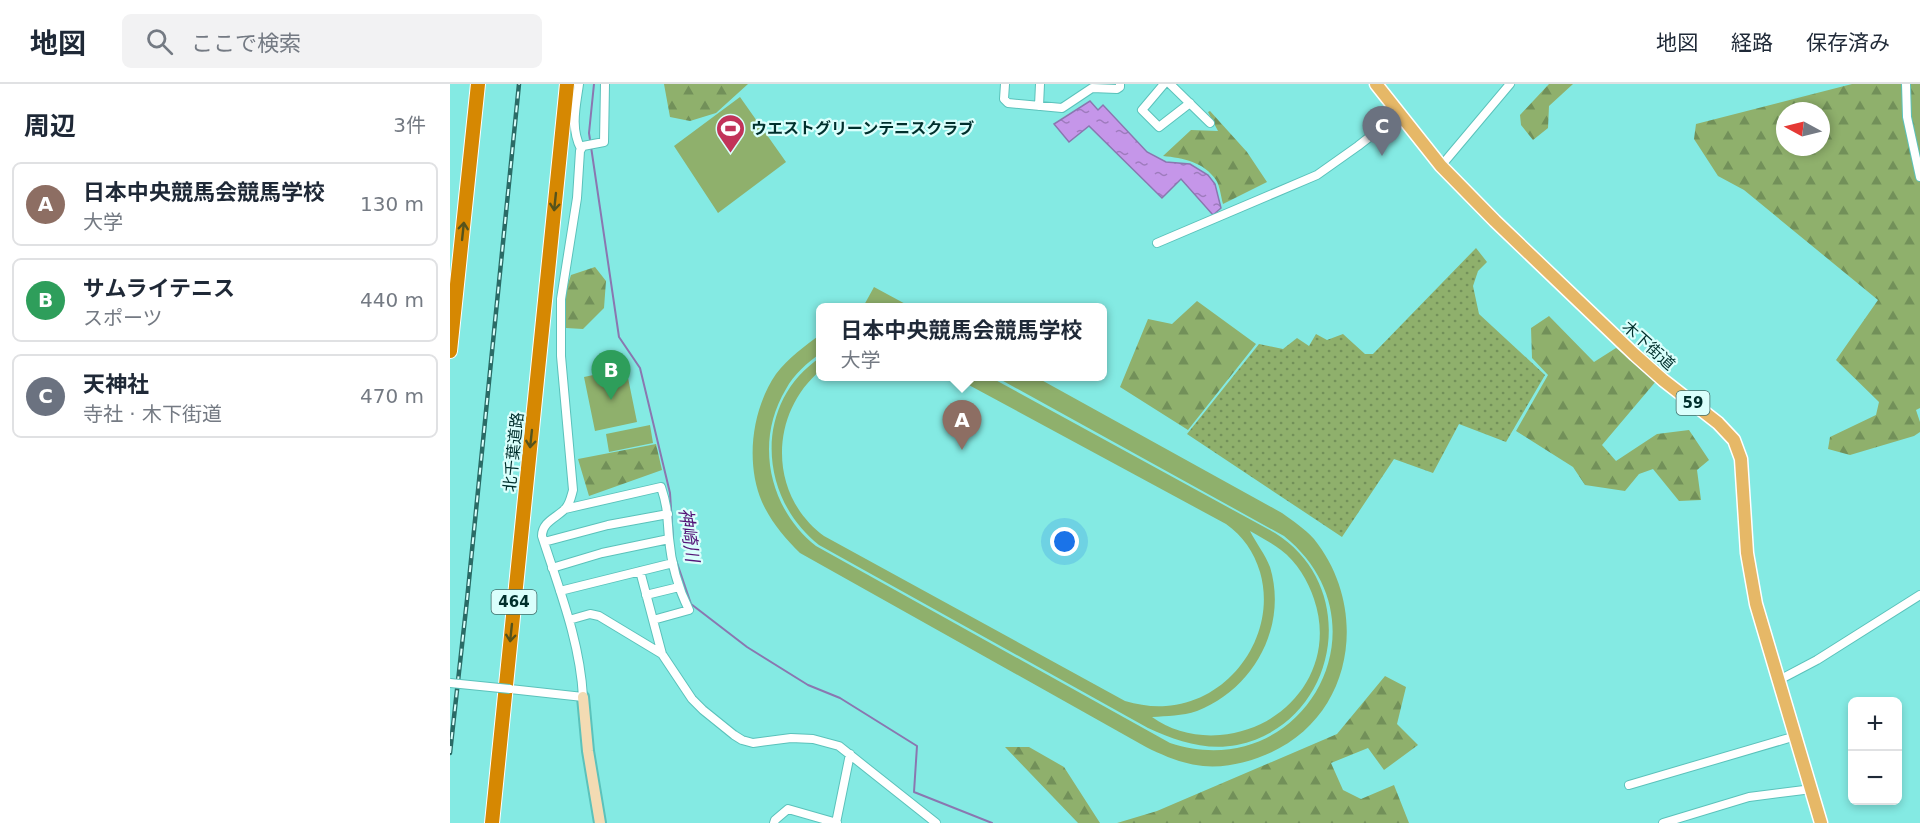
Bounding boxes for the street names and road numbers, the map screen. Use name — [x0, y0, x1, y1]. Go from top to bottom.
street label: 木下街道 — [1619, 317, 1679, 374]
road number: 59 — [1676, 391, 1710, 415]
street label: 北千葉道路 — [500, 411, 527, 493]
road number: 464 — [492, 590, 536, 614]

